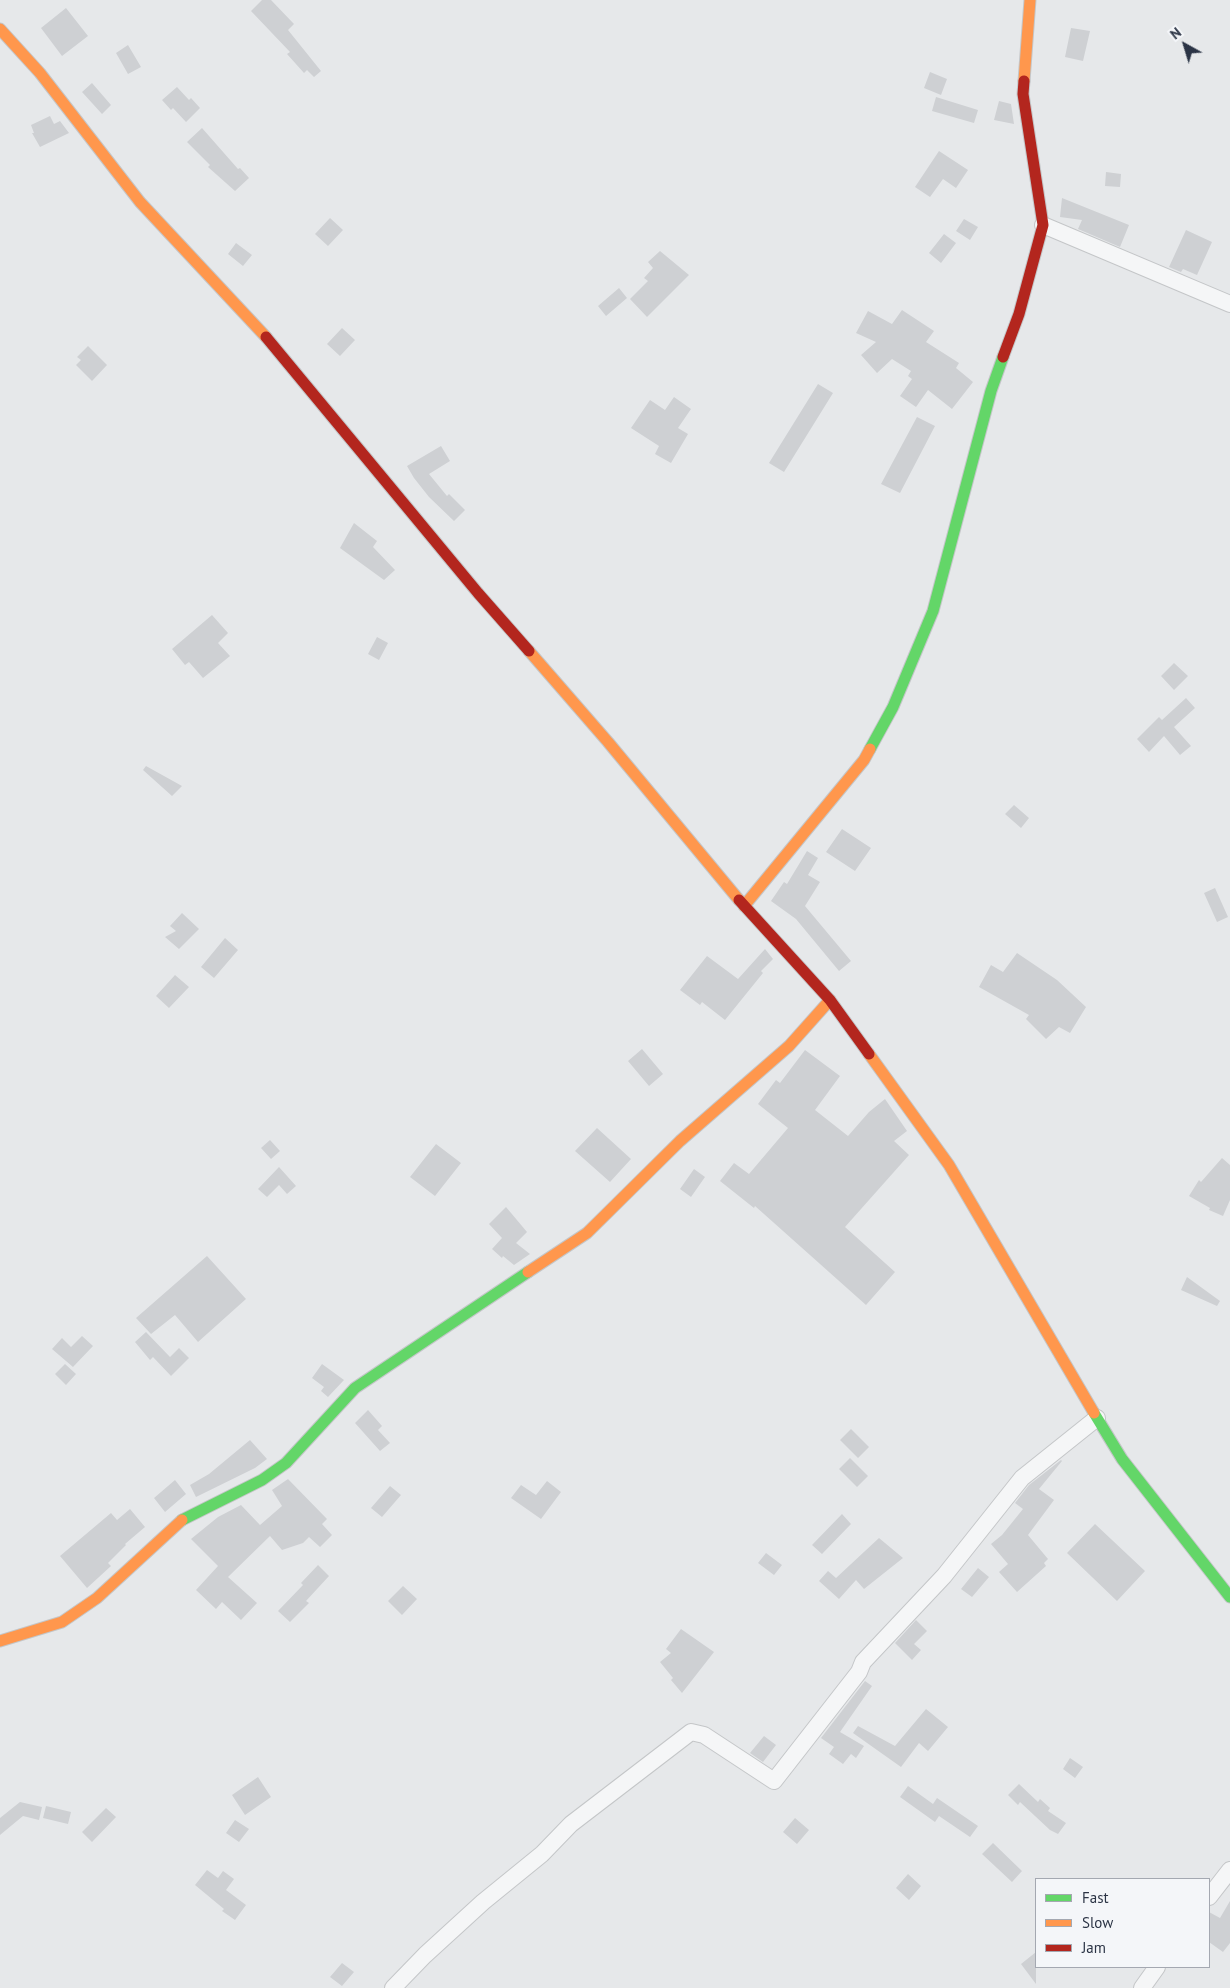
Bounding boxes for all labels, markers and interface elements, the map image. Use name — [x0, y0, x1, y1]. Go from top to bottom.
north arrow — [1160, 20, 1210, 70]
text: N — [1166, 23, 1185, 43]
legend — [1035, 1878, 1210, 1968]
text: Fast — [1082, 1888, 1109, 1907]
text: Slow — [1082, 1913, 1113, 1932]
text: Jam — [1082, 1938, 1106, 1957]

